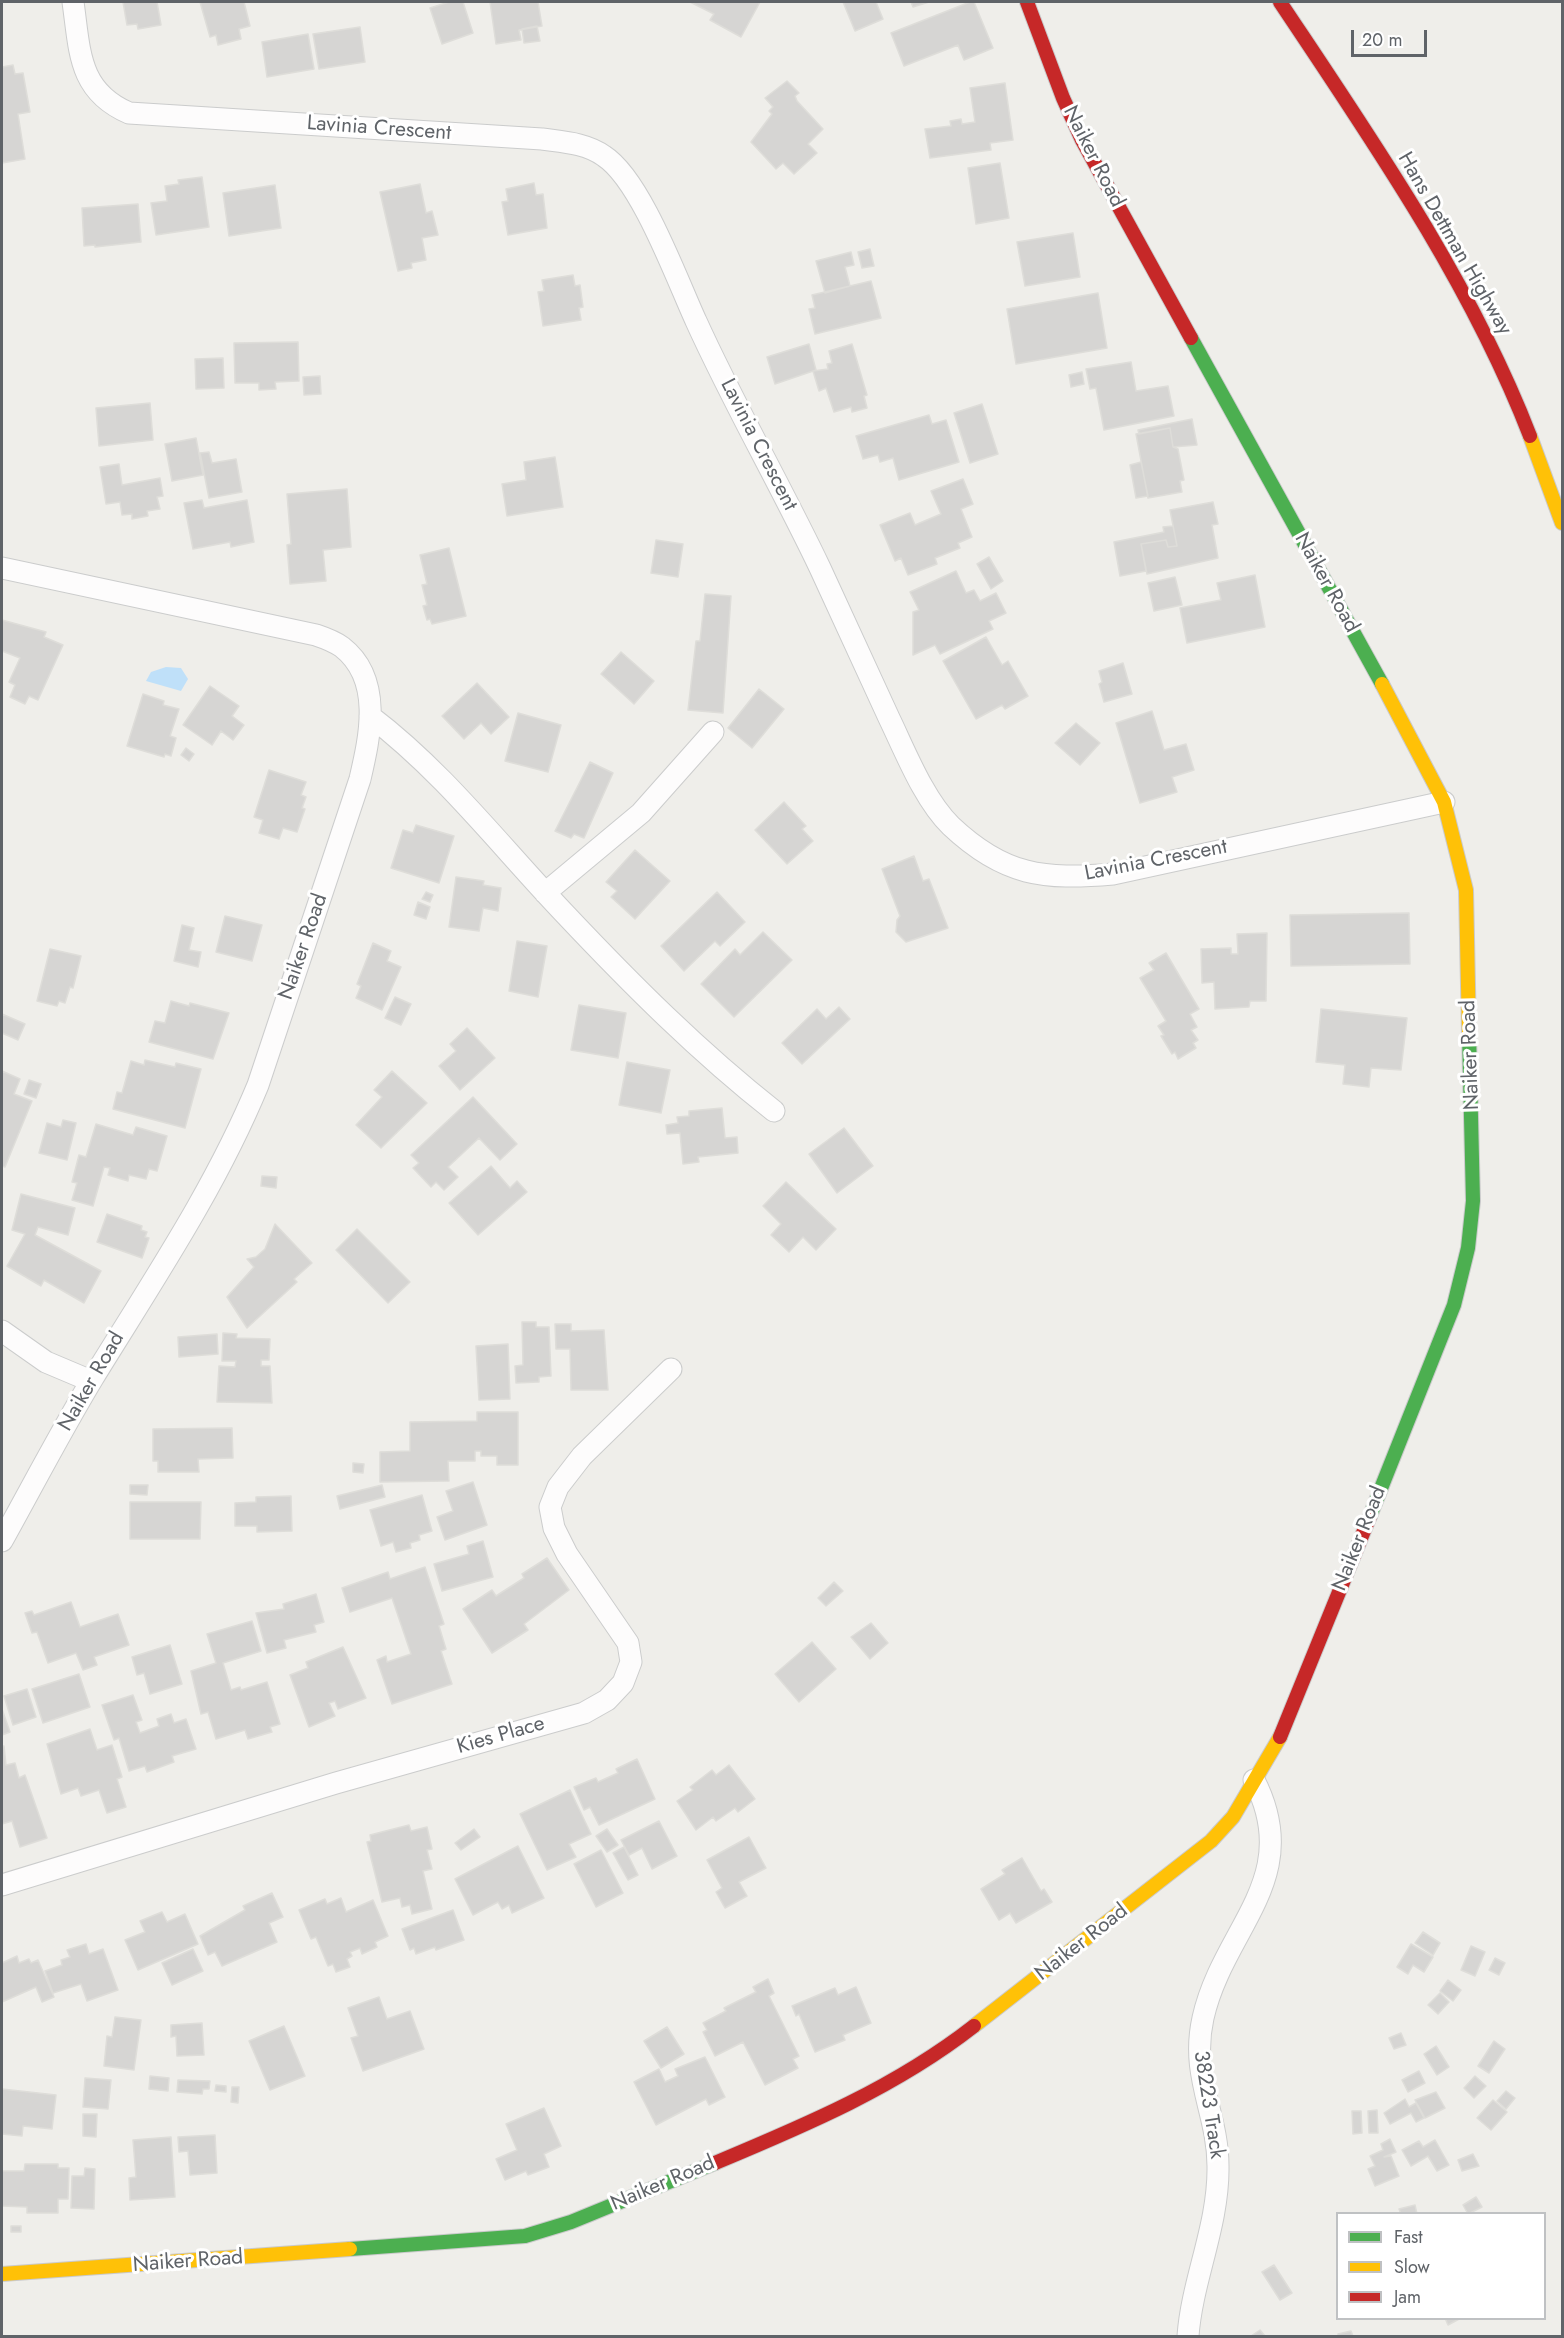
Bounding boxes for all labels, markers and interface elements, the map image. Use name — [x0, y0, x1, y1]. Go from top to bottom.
scale bar — [1354, 18, 1430, 56]
text: 20 m — [1362, 27, 1402, 53]
street label: Naiker Road — [1057, 102, 1129, 212]
street label: Lavinia Crescent — [306, 111, 452, 147]
street label: Hans Dettman Highway — [1391, 148, 1517, 340]
street label: Lavinia Crescent — [714, 375, 802, 515]
street label: Naiker Road — [1288, 529, 1364, 637]
street label: Lavinia Crescent — [1083, 835, 1229, 887]
street label: Naiker Road — [274, 891, 334, 1003]
street label: Naiker Road — [1456, 999, 1486, 1111]
street label: Naiker Road — [53, 1328, 131, 1436]
street label: Naiker Road — [1328, 1483, 1392, 1595]
street label: Kies Place — [454, 1711, 548, 1761]
street label: Naiker Road — [1031, 1899, 1133, 1987]
street label: 38223 Track — [1187, 2049, 1229, 2161]
street label: Naiker Road — [607, 2151, 719, 2217]
legend — [1336, 2212, 1546, 2320]
text: Fast — [1394, 2224, 1423, 2250]
street label: Naiker Road — [132, 2246, 244, 2278]
text: Slow — [1394, 2254, 1430, 2280]
text: Jam — [1394, 2284, 1421, 2310]

